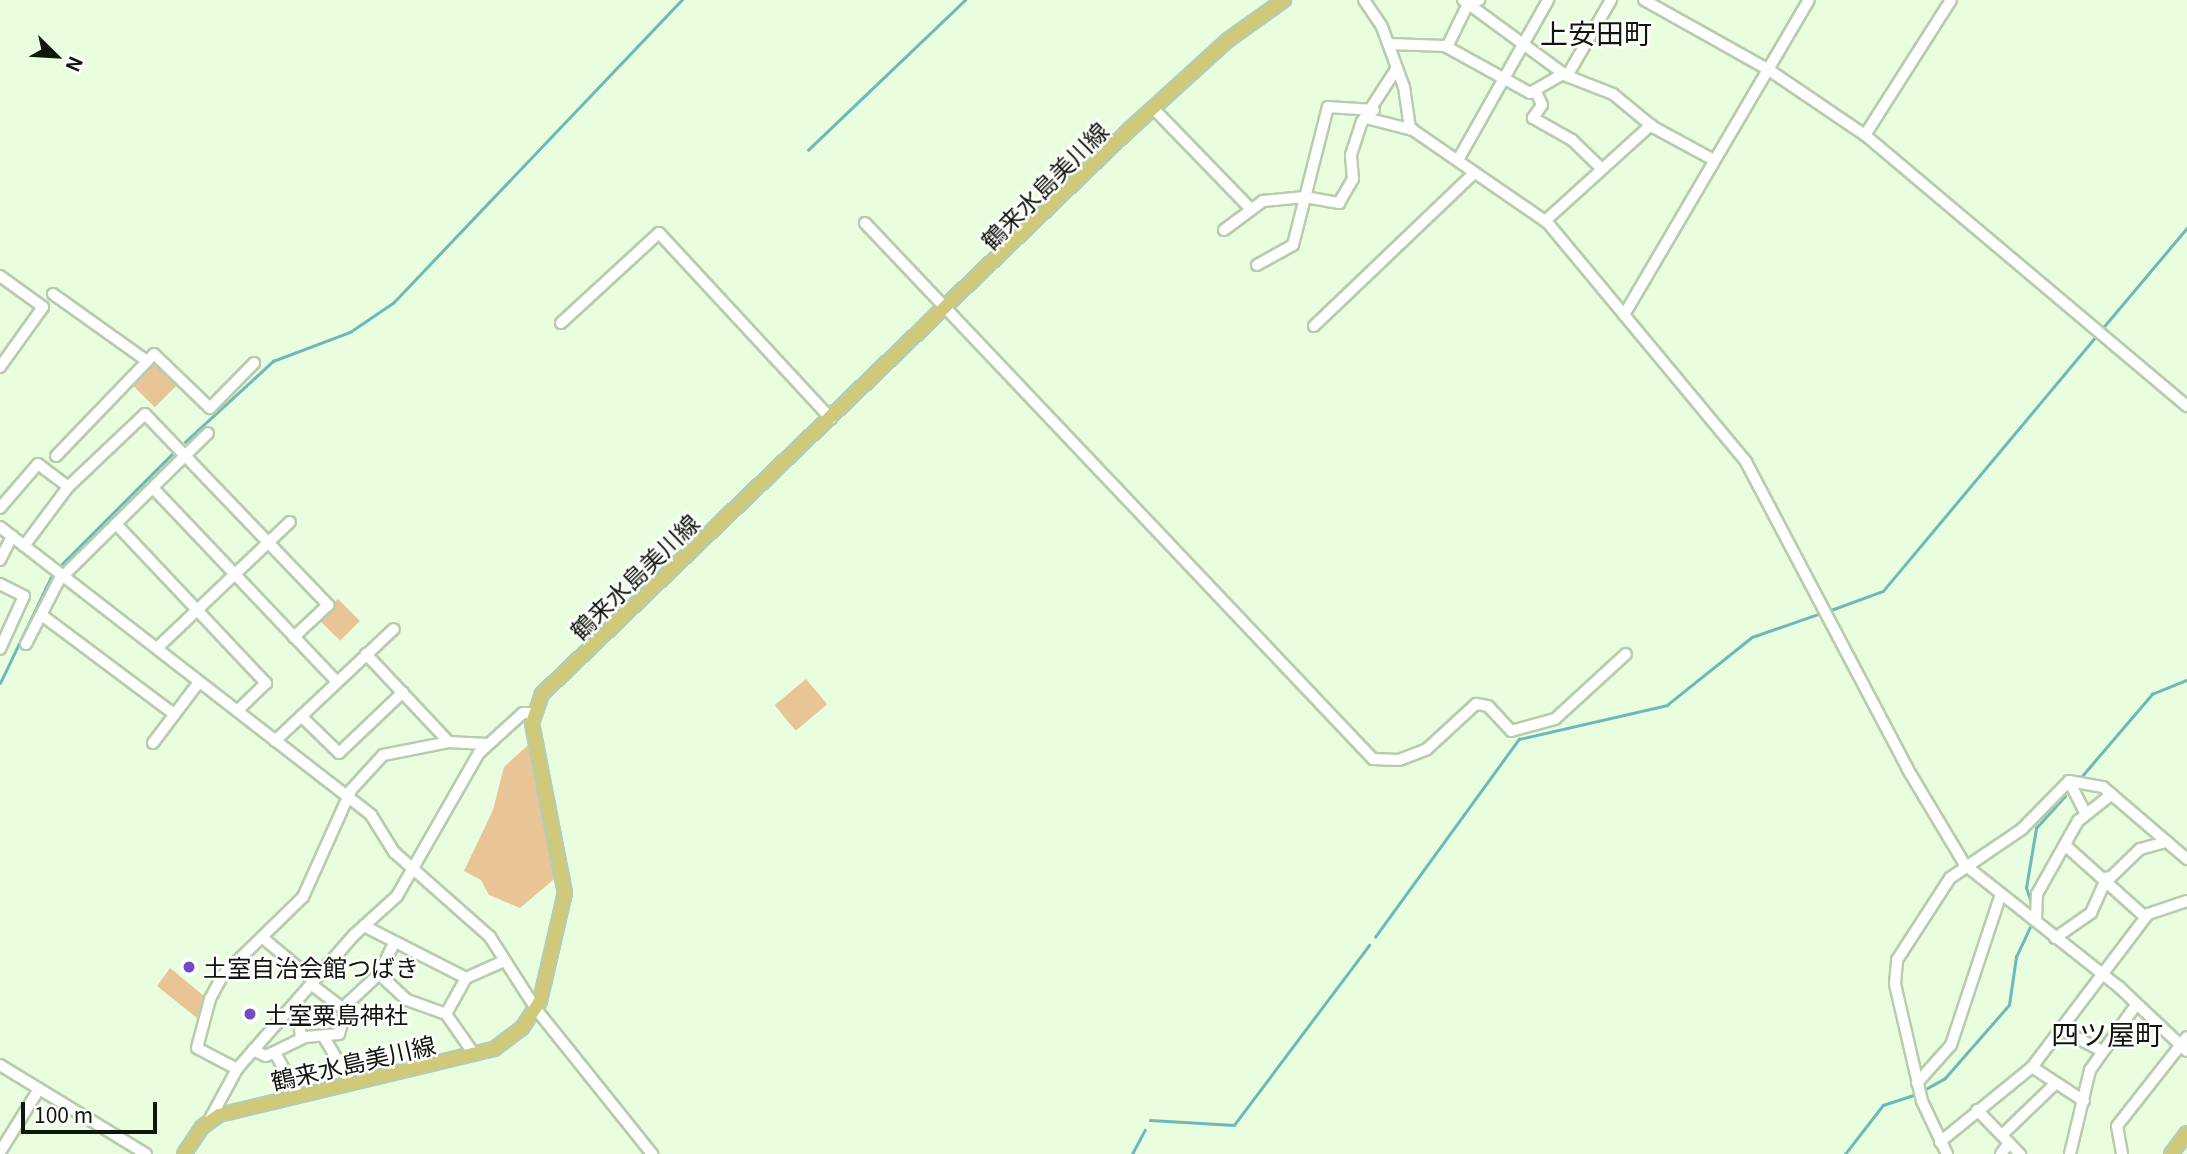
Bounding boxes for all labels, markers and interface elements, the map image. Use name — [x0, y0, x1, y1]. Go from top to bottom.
district label: 上安田町 — [1540, 15, 1652, 49]
north arrow — [21, 21, 91, 91]
text: N — [60, 53, 91, 77]
street label: 鶴来水島美川線 — [974, 115, 1114, 255]
street label: 鶴来水島美川線 — [564, 507, 704, 645]
place label: 土室自治会館つばき — [203, 953, 419, 981]
marker: 土室自治会館つばき — [181, 959, 197, 975]
place label: 土室粟島神社 — [264, 1000, 408, 1028]
marker: 土室粟島神社 — [242, 1006, 258, 1022]
district label: 四ツ屋町 — [2051, 1016, 2163, 1050]
street label: 鶴来水島美川線 — [268, 1029, 438, 1095]
scale bar — [24, 1088, 161, 1132]
text: 100 m — [34, 1099, 93, 1129]

